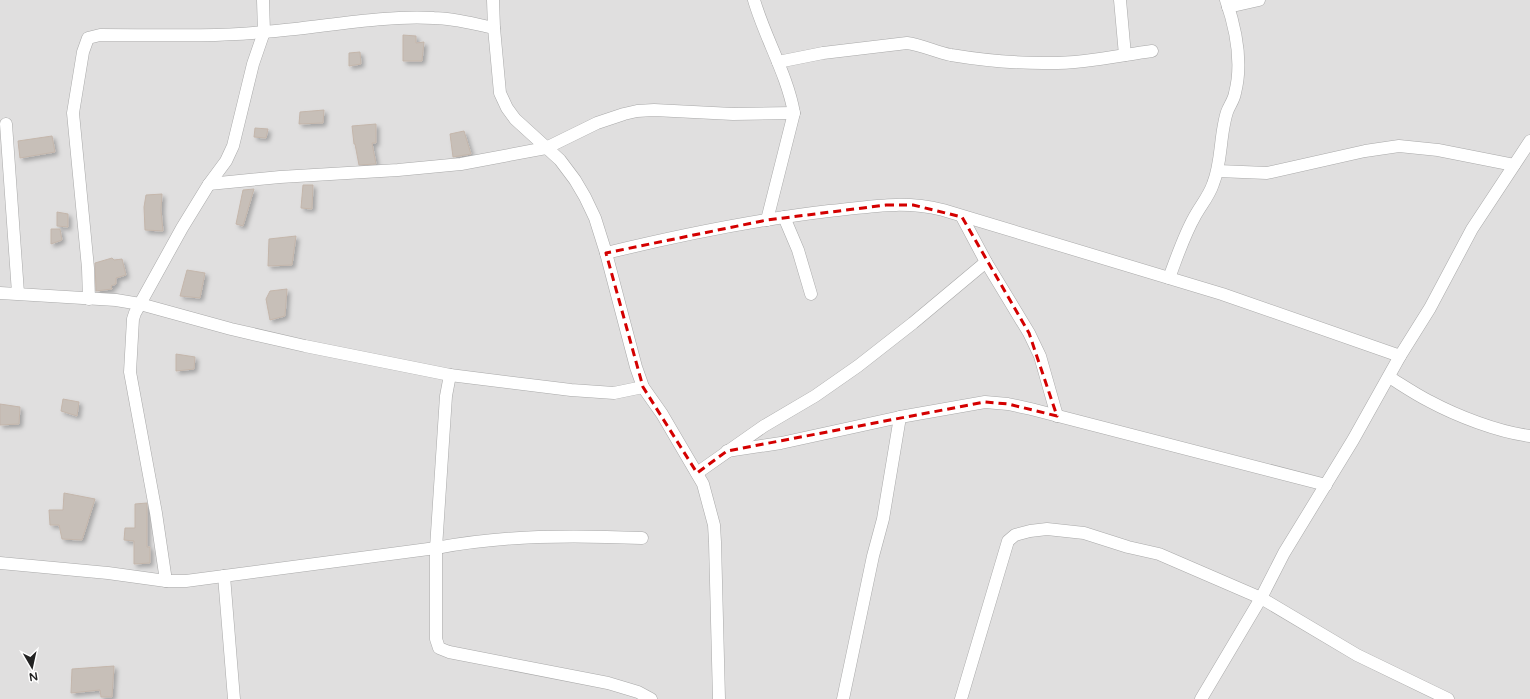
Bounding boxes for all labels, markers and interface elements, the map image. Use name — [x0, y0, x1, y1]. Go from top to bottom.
north arrow — [12, 647, 52, 687]
text: N — [28, 669, 39, 683]

